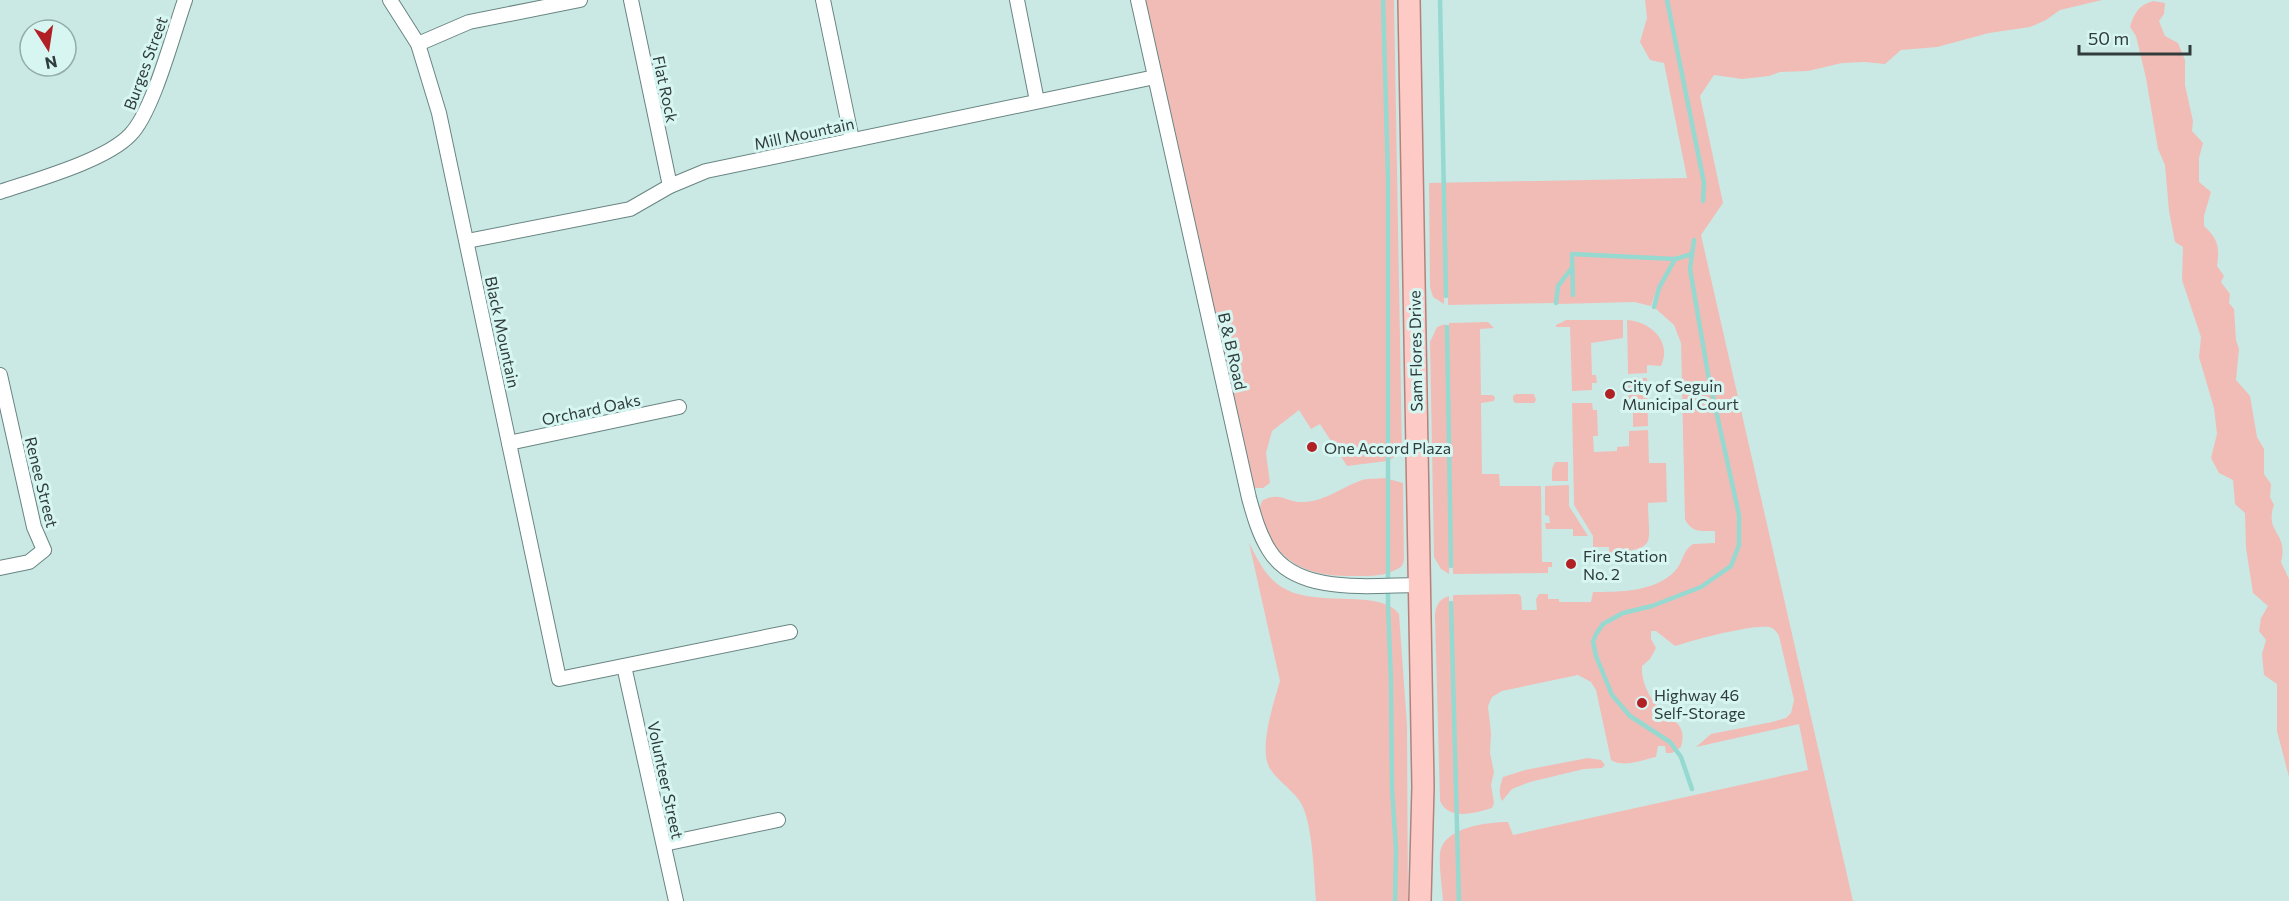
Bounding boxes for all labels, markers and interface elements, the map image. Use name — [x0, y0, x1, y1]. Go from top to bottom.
street label: Burges Street — [119, 13, 171, 112]
north arrow — [18, 18, 78, 78]
scale bar — [2079, 18, 2190, 56]
text: 50 m — [2088, 27, 2129, 49]
text: N — [43, 53, 59, 74]
street label: Flat Rock — [650, 54, 682, 124]
street label: Mill Mountain — [752, 113, 856, 153]
street label: Black Mountain — [482, 274, 524, 390]
street label: Sam Flores Drive — [1404, 290, 1426, 412]
street label: B & B Road — [1215, 310, 1251, 392]
place label: City of Seguin Municipal Court — [1622, 376, 1739, 413]
marker: City of Seguin Municipal Court — [1603, 387, 1617, 401]
street label: Orchard Oaks — [540, 389, 642, 429]
street label: Renee Street — [22, 435, 63, 530]
place label: One Accord Plaza — [1324, 438, 1451, 457]
marker: One Accord Plaza — [1305, 440, 1319, 454]
place label: Fire Station No. 2 — [1583, 546, 1667, 583]
marker: Fire Station No. 2 — [1564, 557, 1578, 571]
place label: Highway 46 Self-Storage — [1654, 685, 1745, 722]
marker: Highway 46 Self-Storage — [1635, 696, 1649, 710]
street label: Volunteer Street — [644, 720, 688, 841]

